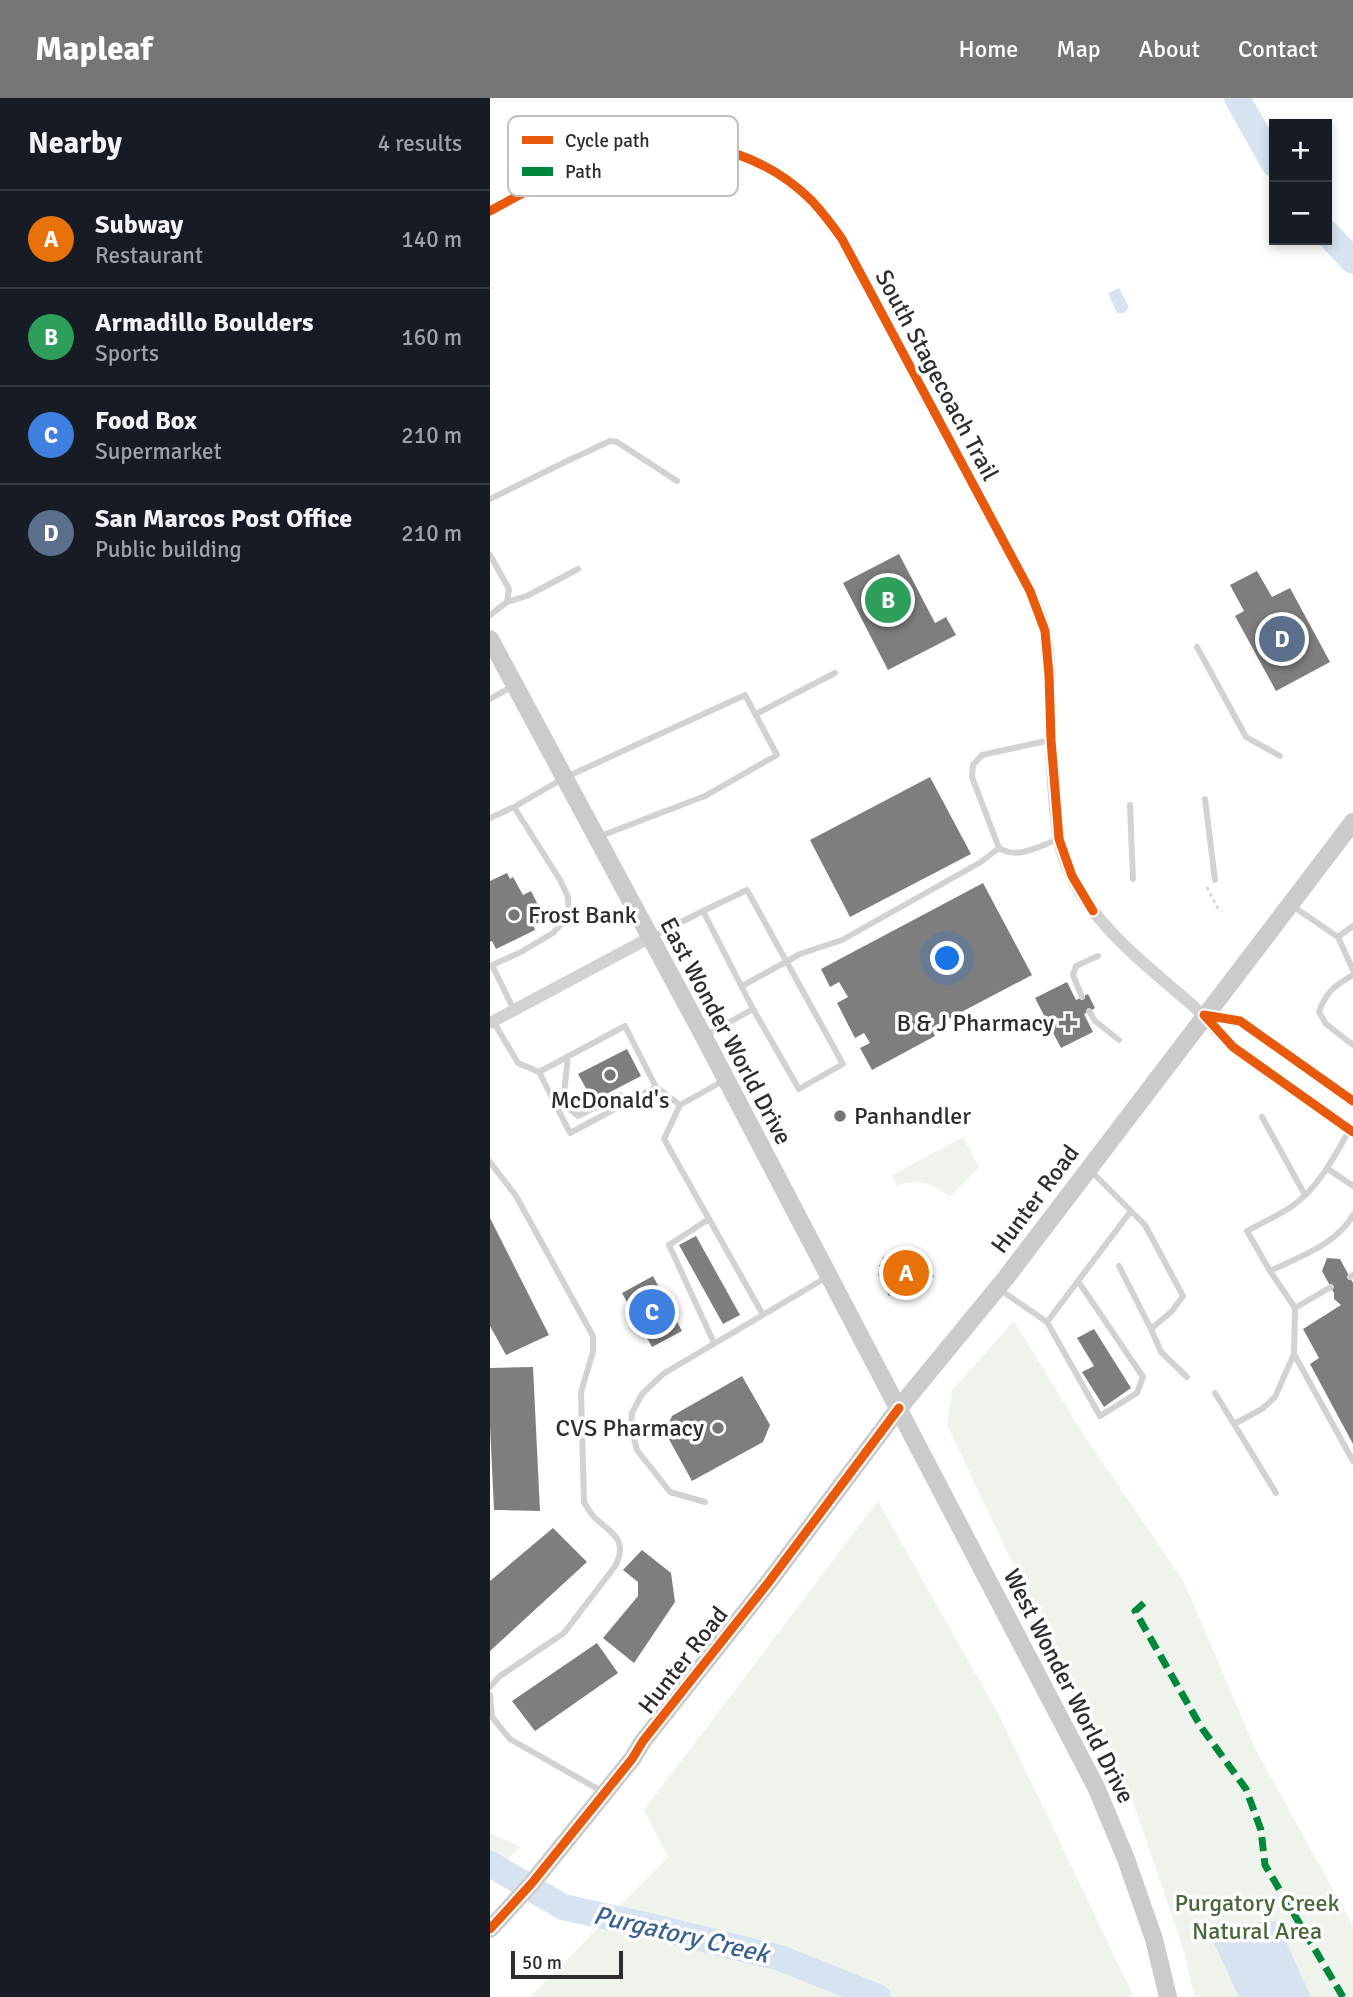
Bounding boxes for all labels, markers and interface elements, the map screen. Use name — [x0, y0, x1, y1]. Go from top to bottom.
text: Mapleaf — [35, 29, 152, 70]
text: Home — [958, 34, 1018, 64]
text: Map — [1056, 34, 1101, 64]
text: About — [1139, 34, 1200, 64]
text: Contact — [1238, 34, 1318, 64]
legend — [508, 116, 738, 196]
map controls — [1269, 119, 1332, 245]
button: + — [1269, 119, 1332, 182]
text: Nearby — [28, 125, 122, 162]
text: 4 results — [378, 129, 462, 158]
text: Cycle path — [565, 129, 650, 153]
text: Path — [565, 160, 602, 184]
button: − — [1269, 182, 1332, 245]
text: Subway — [95, 209, 183, 241]
text: A — [44, 225, 58, 254]
text: 140 m — [401, 225, 462, 254]
text: Restaurant — [95, 241, 203, 270]
street label: South Stagecoach Trail — [869, 264, 1005, 486]
text: Armadillo Boulders — [95, 307, 314, 339]
text: B — [44, 323, 58, 352]
text: 160 m — [401, 323, 462, 352]
text: Sports — [95, 339, 159, 368]
text: Food Box — [95, 405, 197, 437]
text: C — [44, 421, 58, 450]
text: 210 m — [401, 421, 462, 450]
text: Supermarket — [95, 437, 222, 466]
text: San Marcos Post Office — [95, 503, 352, 535]
text: D — [43, 519, 59, 548]
text: 210 m — [401, 519, 462, 548]
text: Public building — [95, 535, 242, 564]
pin: B — [865, 574, 911, 626]
pin: D — [1259, 613, 1305, 665]
place label: Frost Bank — [528, 900, 637, 930]
marker: Frost Bank — [506, 907, 522, 923]
street label: East Wonder World Drive — [653, 912, 799, 1150]
your location — [930, 941, 964, 975]
place label: B & J Pharmacy — [897, 1008, 1054, 1038]
marker: B & J Pharmacy — [1060, 1015, 1076, 1031]
marker: McDonald's — [602, 1067, 618, 1083]
place label: McDonald's — [550, 1085, 670, 1115]
place label: Panhandler — [854, 1101, 971, 1131]
marker: Panhandler — [832, 1108, 848, 1124]
street label: Hunter Road — [984, 1139, 1086, 1259]
pin: A — [883, 1247, 929, 1299]
pin: C — [629, 1286, 675, 1338]
place label: CVS Pharmacy — [555, 1413, 704, 1443]
marker: CVS Pharmacy — [710, 1420, 726, 1436]
street label: West Wonder World Drive — [997, 1564, 1141, 1808]
street label: Hunter Road — [632, 1600, 734, 1720]
park label: Purgatory Creek Natural Area — [1174, 1888, 1340, 1946]
water label: Purgatory Creek — [590, 1899, 774, 1971]
scale bar — [511, 1948, 623, 1980]
text: 50 m — [522, 1951, 562, 1975]

